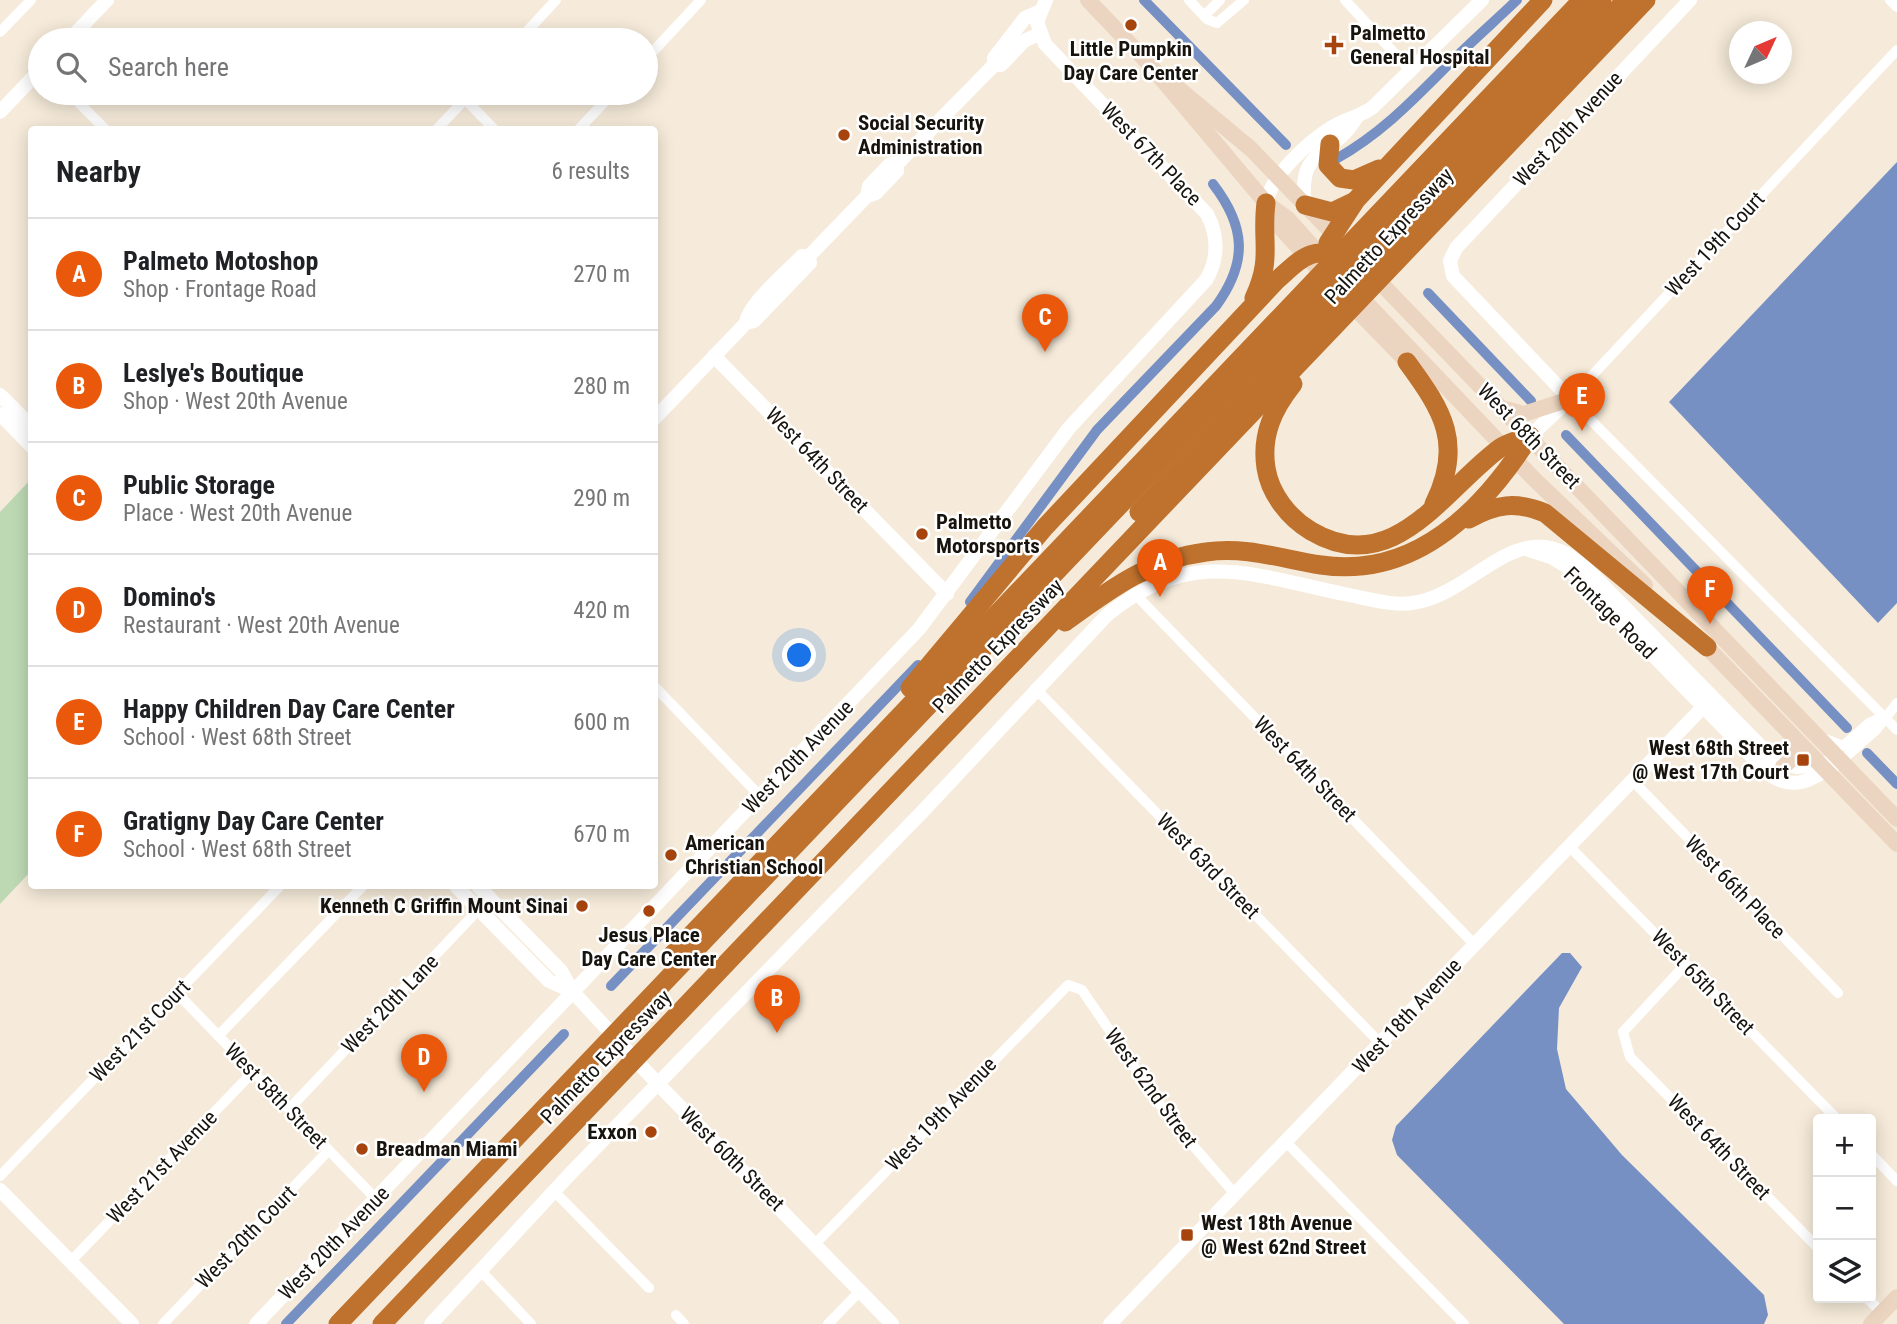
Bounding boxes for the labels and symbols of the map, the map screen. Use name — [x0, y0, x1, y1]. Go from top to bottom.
marker: Little Pumpkin Day Care Center — [1123, 17, 1139, 33]
place label: Palmetto General Hospital — [1350, 21, 1490, 69]
north arrow — [1729, 21, 1792, 84]
marker: Palmetto General Hospital — [1324, 35, 1344, 55]
place label: Little Pumpkin Day Care Center — [1063, 37, 1199, 85]
street label: West 20th Avenue — [1509, 66, 1628, 191]
street label: West 67th Place — [1096, 97, 1206, 211]
place label: Social Security Administration — [858, 111, 985, 159]
marker: Social Security Administration — [836, 127, 852, 143]
street label: Palmetto Expressway — [1320, 163, 1458, 309]
street label: West 19th Court — [1661, 187, 1769, 301]
pin: C — [1022, 294, 1068, 352]
pin: E — [1559, 373, 1605, 431]
street label: West 68th Street — [1473, 378, 1585, 494]
street label: West 64th Street — [761, 402, 873, 518]
place label: Palmetto Motorsports — [936, 510, 1040, 558]
marker: Palmetto Motorsports — [914, 526, 930, 542]
pin: A — [1137, 539, 1183, 597]
street label: Frontage Road — [1559, 562, 1661, 664]
pin: F — [1687, 566, 1733, 624]
street label: Palmetto Expressway — [928, 574, 1068, 718]
your location — [782, 638, 816, 672]
street label: West 20th Avenue — [738, 695, 858, 819]
street label: West 64th Street — [1249, 711, 1361, 827]
place label: West 68th Street @ West 17th Court — [1632, 736, 1789, 784]
marker: West 68th Street @ West 17th Court — [1795, 752, 1811, 768]
street label: West 63rd Street — [1152, 808, 1264, 924]
street label: West 66th Place — [1680, 830, 1790, 944]
place label: American Christian School — [685, 831, 823, 879]
marker: American Christian School — [663, 847, 679, 863]
place label: Kenneth C Griffin Mount Sinai — [320, 894, 568, 918]
marker: Kenneth C Griffin Mount Sinai — [574, 898, 590, 914]
marker: Jesus Place Day Care Center — [641, 903, 657, 919]
place label: Jesus Place Day Care Center — [581, 923, 717, 971]
street label: West 65th Street — [1647, 924, 1759, 1040]
street label: West 20th Lane — [337, 949, 443, 1058]
street label: West 18th Avenue — [1348, 953, 1467, 1078]
street label: West 21st Court — [85, 975, 195, 1087]
pin: B — [754, 975, 800, 1033]
street label: Palmetto Expressway — [536, 985, 676, 1129]
street label: West 62nd Street — [1100, 1024, 1202, 1152]
pin: D — [401, 1034, 447, 1092]
street label: West 58th Street — [220, 1038, 332, 1154]
street label: West 19th Avenue — [881, 1052, 1001, 1176]
street label: West 64th Street — [1663, 1089, 1775, 1205]
street label: West 60th Street — [675, 1102, 789, 1216]
street label: West 21st Avenue — [102, 1105, 222, 1229]
place label: Exxon — [587, 1120, 637, 1144]
marker: Exxon — [643, 1124, 659, 1140]
place label: Breadman Miami — [376, 1137, 518, 1161]
marker: Breadman Miami — [354, 1141, 370, 1157]
street label: West 20th Court — [191, 1181, 301, 1293]
street label: West 20th Avenue — [274, 1181, 394, 1305]
place label: West 18th Avenue @ West 62nd Street — [1201, 1211, 1366, 1259]
marker: West 18th Avenue @ West 62nd Street — [1179, 1227, 1195, 1243]

